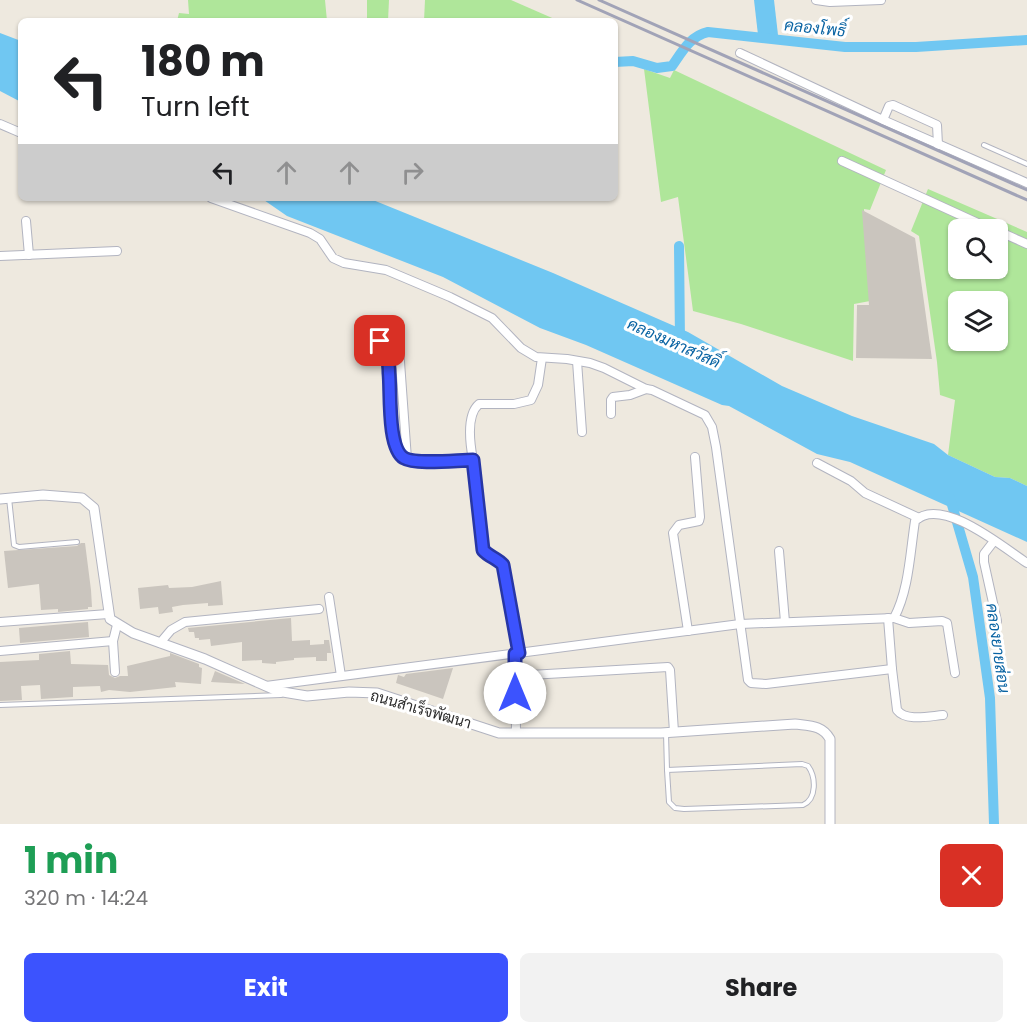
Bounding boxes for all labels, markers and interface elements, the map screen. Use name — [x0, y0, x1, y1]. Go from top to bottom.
water label: คลองโพธิ์ — [783, 10, 850, 43]
text: 180 m — [141, 32, 265, 91]
icon: left — [42, 42, 120, 120]
text: Turn left — [141, 88, 250, 125]
icon: left — [207, 156, 240, 189]
icon: ahead — [270, 156, 303, 189]
icon: ahead — [333, 156, 366, 189]
icon: right — [396, 156, 429, 189]
map controls — [948, 219, 1008, 351]
button: search — [948, 219, 1008, 279]
button: layers — [948, 291, 1008, 351]
water label: คลองมหาสวัสดิ์ — [624, 309, 728, 375]
pin — [354, 315, 405, 366]
icon: arrive — [363, 324, 396, 357]
water label: คลองยายส่อน — [980, 602, 1016, 694]
position arrow — [483, 661, 547, 725]
street label: ถนนสำเร็จพัฒนา — [368, 685, 474, 733]
text: 1 min — [24, 835, 118, 886]
button: close — [940, 844, 1003, 907]
text: 320 m · 14:24 — [24, 884, 148, 912]
button: Exit — [24, 953, 508, 1022]
button: Share — [520, 953, 1003, 1022]

